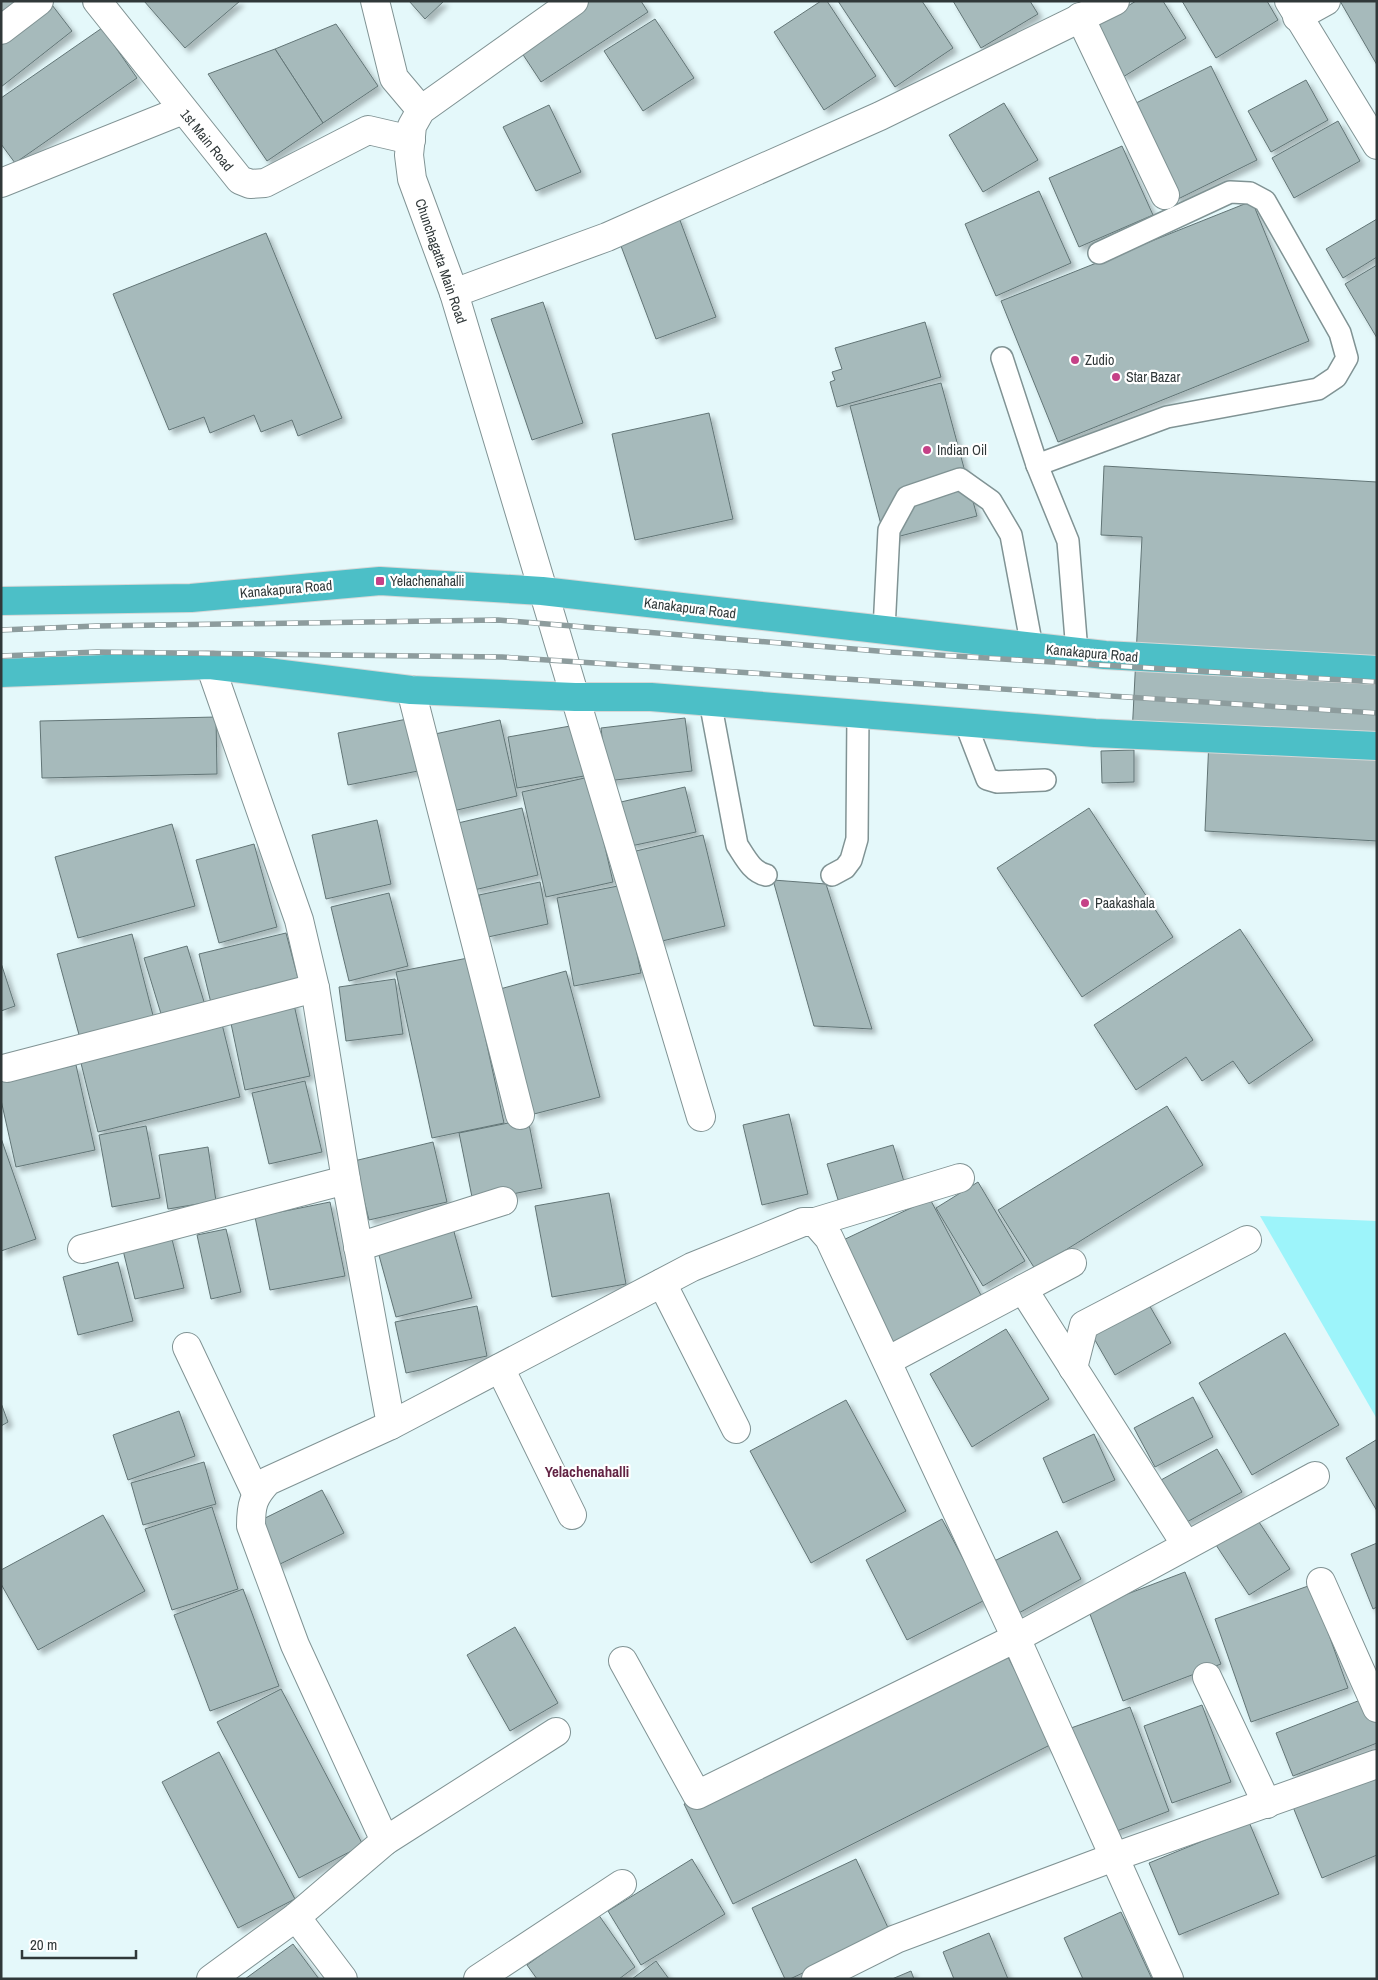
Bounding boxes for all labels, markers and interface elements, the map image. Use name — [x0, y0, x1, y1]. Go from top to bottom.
street label: 1st Main Road — [177, 105, 237, 175]
street label: Chunchagatta Main Road — [411, 196, 471, 326]
place label: Zudio — [1085, 351, 1114, 369]
marker: Zudio — [1069, 354, 1081, 366]
place label: Star Bazar — [1126, 368, 1180, 386]
marker: Star Bazar — [1110, 371, 1122, 383]
place label: Indian Oil — [937, 441, 987, 459]
marker: Indian Oil — [921, 444, 933, 456]
place label: Yelachenahalli — [390, 572, 464, 590]
marker: Yelachenahalli — [374, 575, 386, 587]
street label: Kanakapura Road — [239, 576, 333, 602]
street label: Kanakapura Road — [643, 593, 737, 623]
street label: Kanakapura Road — [1045, 640, 1139, 666]
place label: Paakashala — [1095, 894, 1156, 912]
marker: Paakashala — [1079, 897, 1091, 909]
district label: Yelachenahalli — [545, 1461, 629, 1482]
scale bar — [22, 1928, 136, 1960]
text: 20 m — [30, 1934, 57, 1955]

